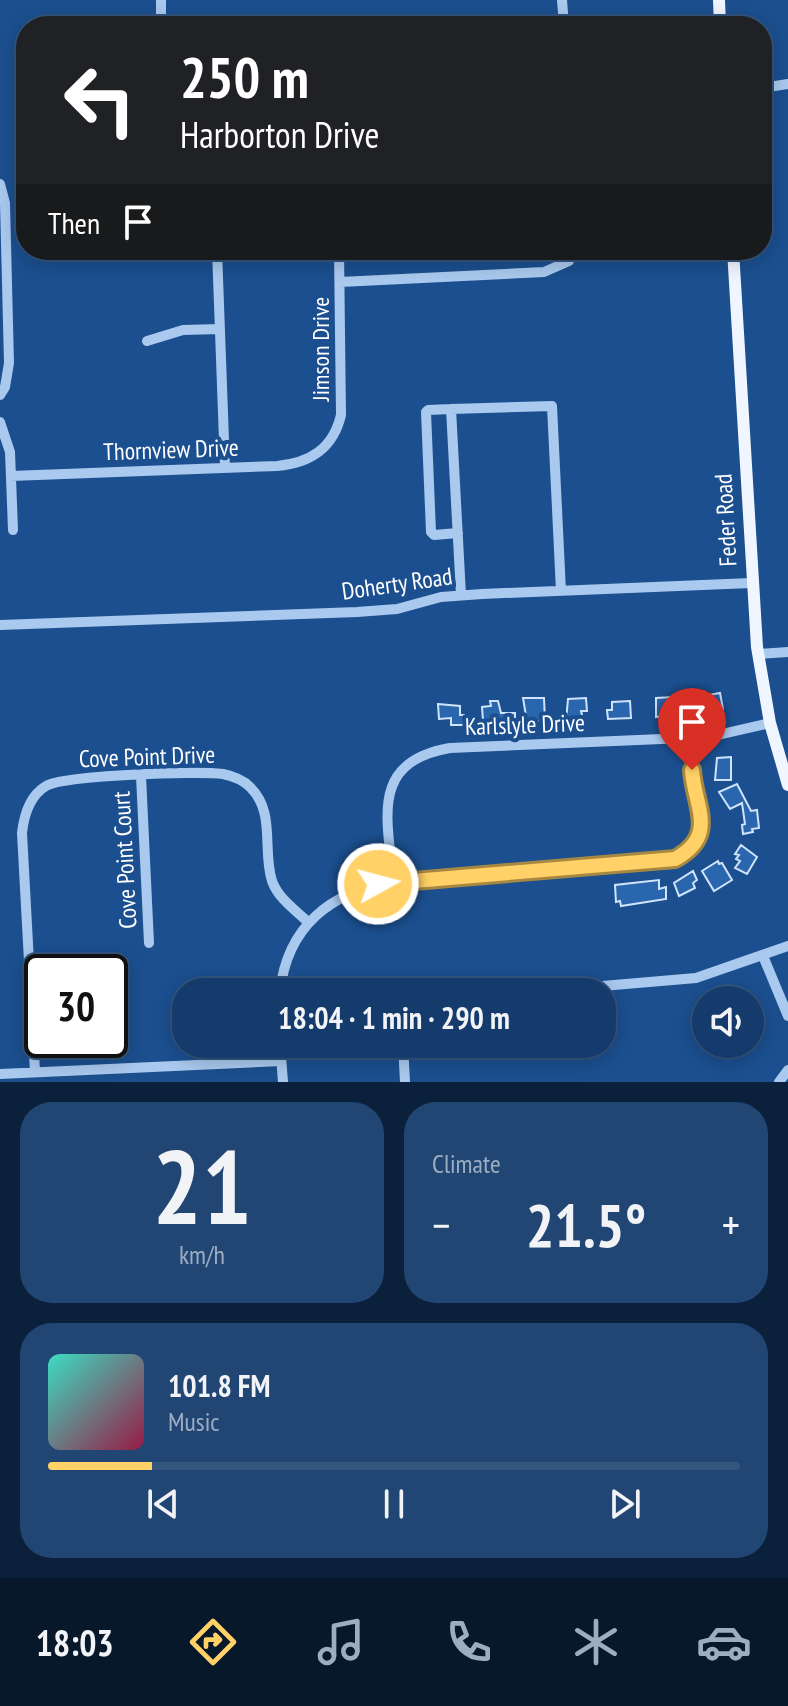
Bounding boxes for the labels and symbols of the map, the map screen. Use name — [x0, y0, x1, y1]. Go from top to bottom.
street label: Jimson Drive — [305, 297, 336, 402]
street label: Thornview Drive — [103, 432, 239, 467]
street label: Feder Road — [708, 473, 743, 567]
street label: Doherty Road — [340, 560, 454, 607]
pin — [658, 688, 726, 770]
street label: Karlslyle Drive — [464, 707, 586, 742]
street label: Cove Point Drive — [78, 739, 216, 774]
street label: Cove Point Court — [105, 790, 144, 930]
position arrow — [336, 842, 420, 926]
speed limit sign: 30 — [24, 954, 128, 1058]

